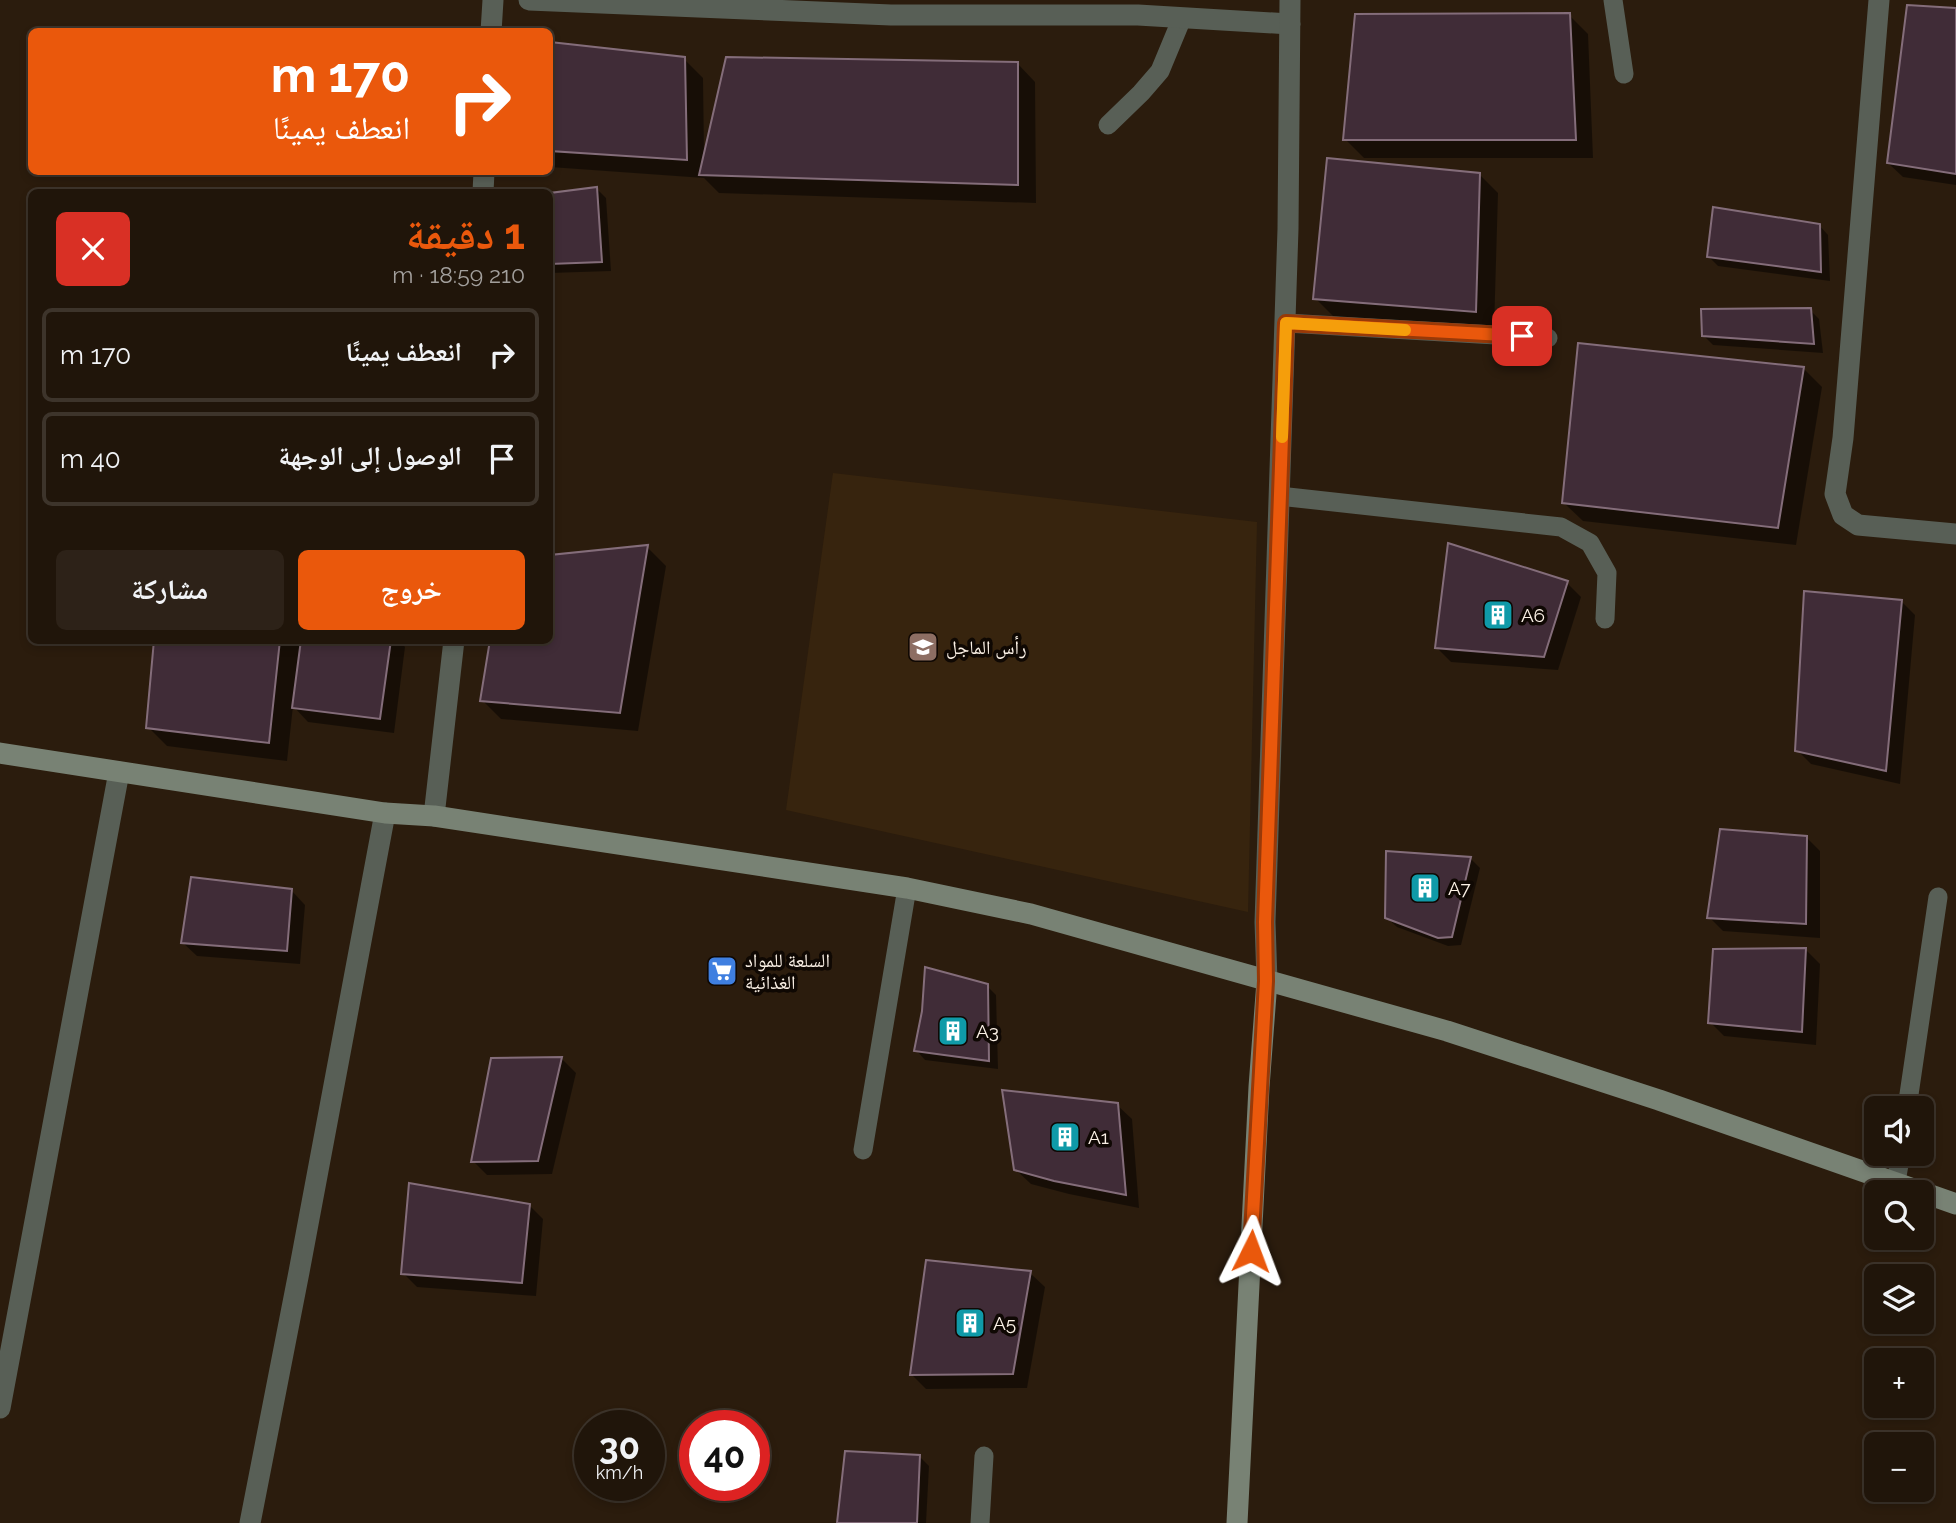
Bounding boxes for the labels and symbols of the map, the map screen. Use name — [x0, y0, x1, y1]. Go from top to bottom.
pin — [1492, 306, 1552, 366]
building icon: A6 — [1481, 598, 1515, 632]
place label: A6 — [1521, 604, 1545, 626]
school or university icon: رأس الماجل — [906, 630, 940, 664]
place label: رأس الماجل — [946, 636, 1026, 659]
building icon: A7 — [1408, 871, 1442, 905]
place label: A7 — [1448, 877, 1471, 899]
place label: السلعة للمواد الغذائية — [745, 949, 830, 993]
supermarket icon: السلعة للمواد الغذائية — [705, 954, 739, 988]
building icon: A3 — [936, 1014, 970, 1048]
place label: A3 — [976, 1020, 999, 1042]
building icon: A1 — [1048, 1120, 1082, 1154]
place label: A1 — [1088, 1126, 1109, 1148]
position arrow — [1214, 1214, 1288, 1288]
building icon: A5 — [953, 1306, 987, 1340]
place label: A5 — [993, 1312, 1016, 1334]
speed limit sign: 40 — [679, 1410, 770, 1501]

